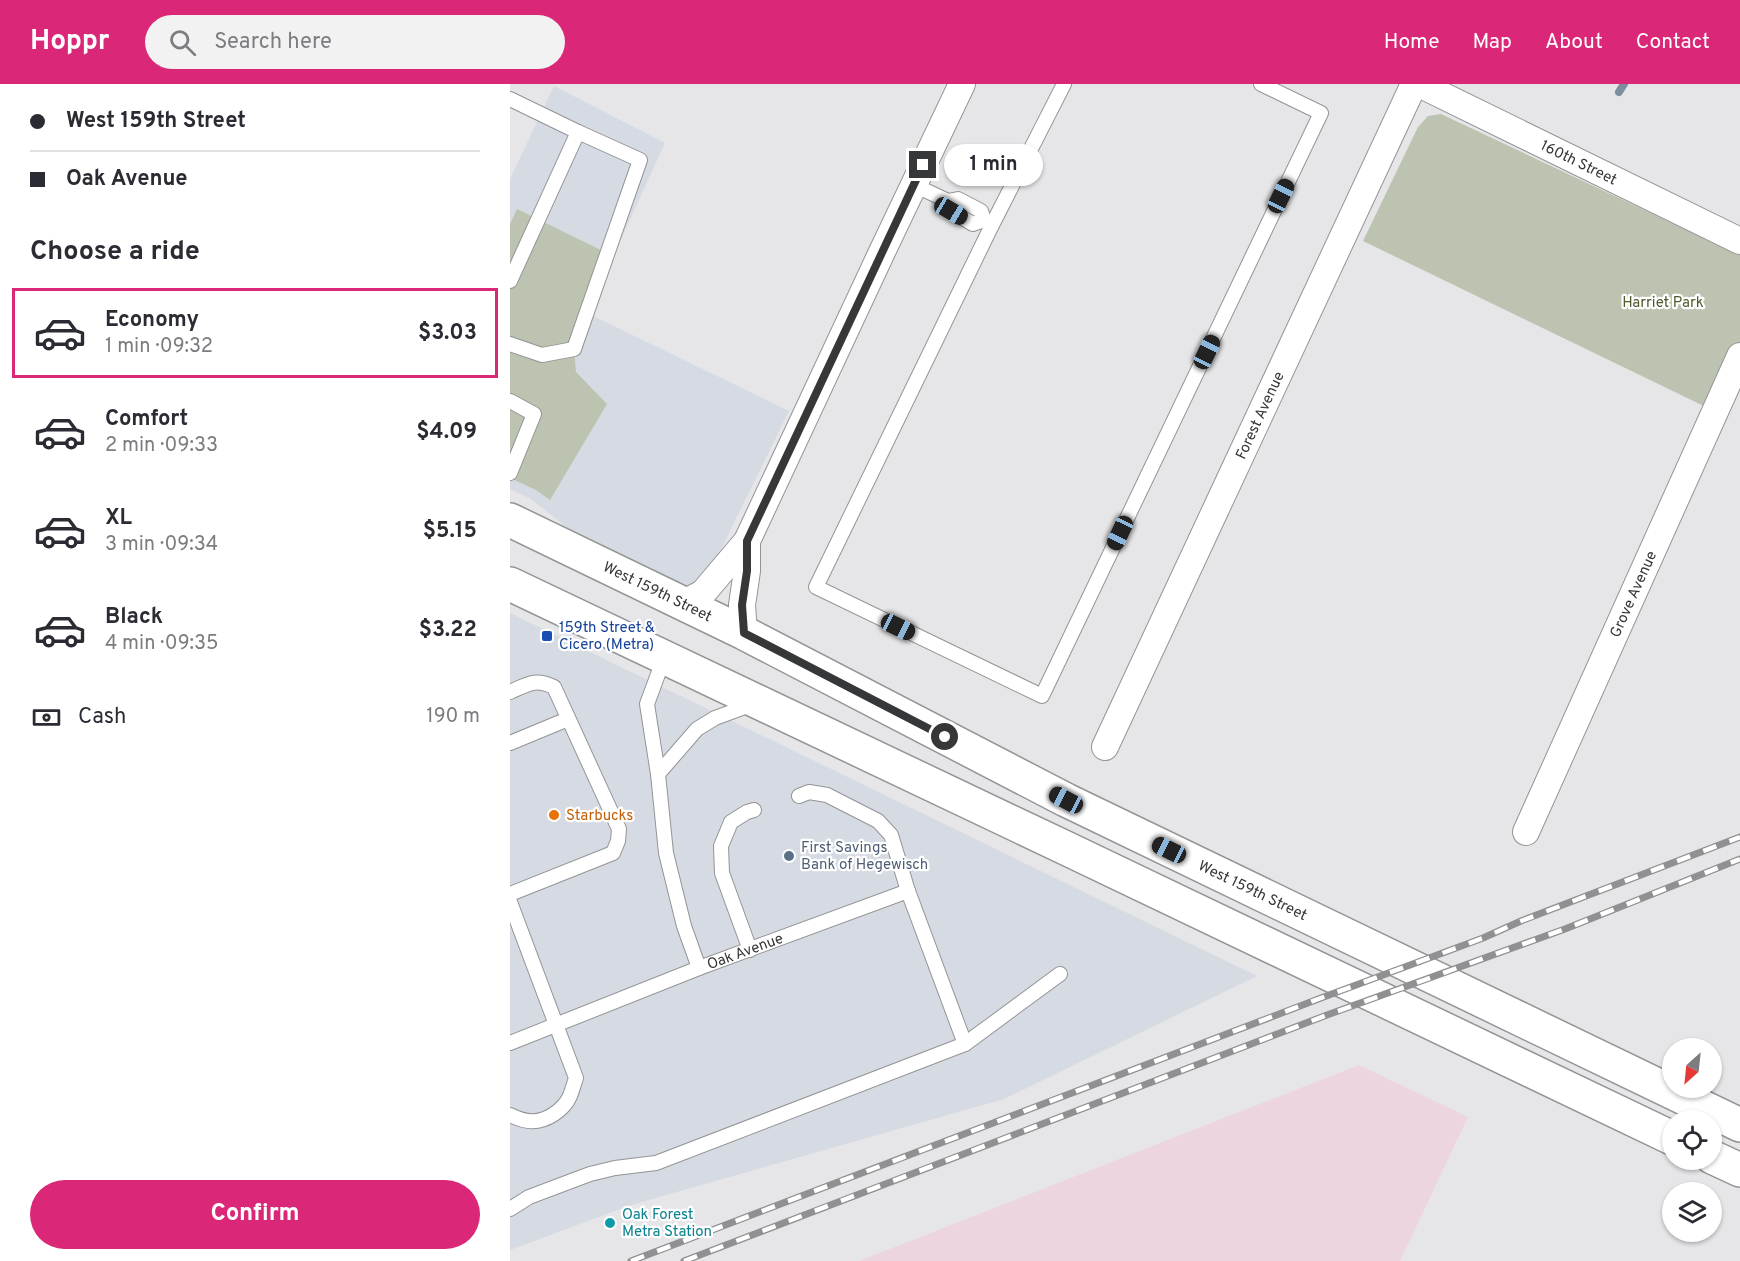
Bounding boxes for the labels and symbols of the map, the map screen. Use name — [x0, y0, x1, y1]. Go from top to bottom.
street label: 160th Street — [1537, 137, 1620, 190]
callout: 1 min — [944, 144, 1043, 186]
route end — [909, 151, 936, 178]
car — [1265, 176, 1297, 216]
car — [931, 194, 971, 228]
park label: Harriet Park — [1622, 294, 1704, 313]
car — [1191, 332, 1223, 372]
street label: Forest Avenue — [1232, 369, 1290, 463]
car — [1104, 513, 1136, 553]
street label: Grove Avenue — [1607, 548, 1662, 641]
street label: West 159th Street — [599, 558, 715, 627]
car — [878, 611, 918, 643]
place label: 159th Street & Cicero (Metra) — [559, 619, 655, 655]
marker: 159th Street & Cicero (Metra) — [540, 629, 554, 643]
route start — [931, 723, 958, 750]
car — [1046, 784, 1086, 816]
place label: Starbucks — [566, 807, 633, 826]
marker: Starbucks — [547, 808, 561, 822]
car — [1149, 834, 1189, 866]
place label: First Savings Bank of Hegewisch — [801, 839, 928, 875]
marker: First Savings Bank of Hegewisch — [782, 849, 796, 863]
street label: West 159th Street — [1195, 857, 1310, 926]
street label: Oak Avenue — [705, 930, 786, 975]
north arrow — [1662, 1038, 1722, 1098]
place label: Oak Forest Metra Station — [622, 1206, 712, 1242]
marker: Oak Forest Metra Station — [603, 1216, 617, 1230]

